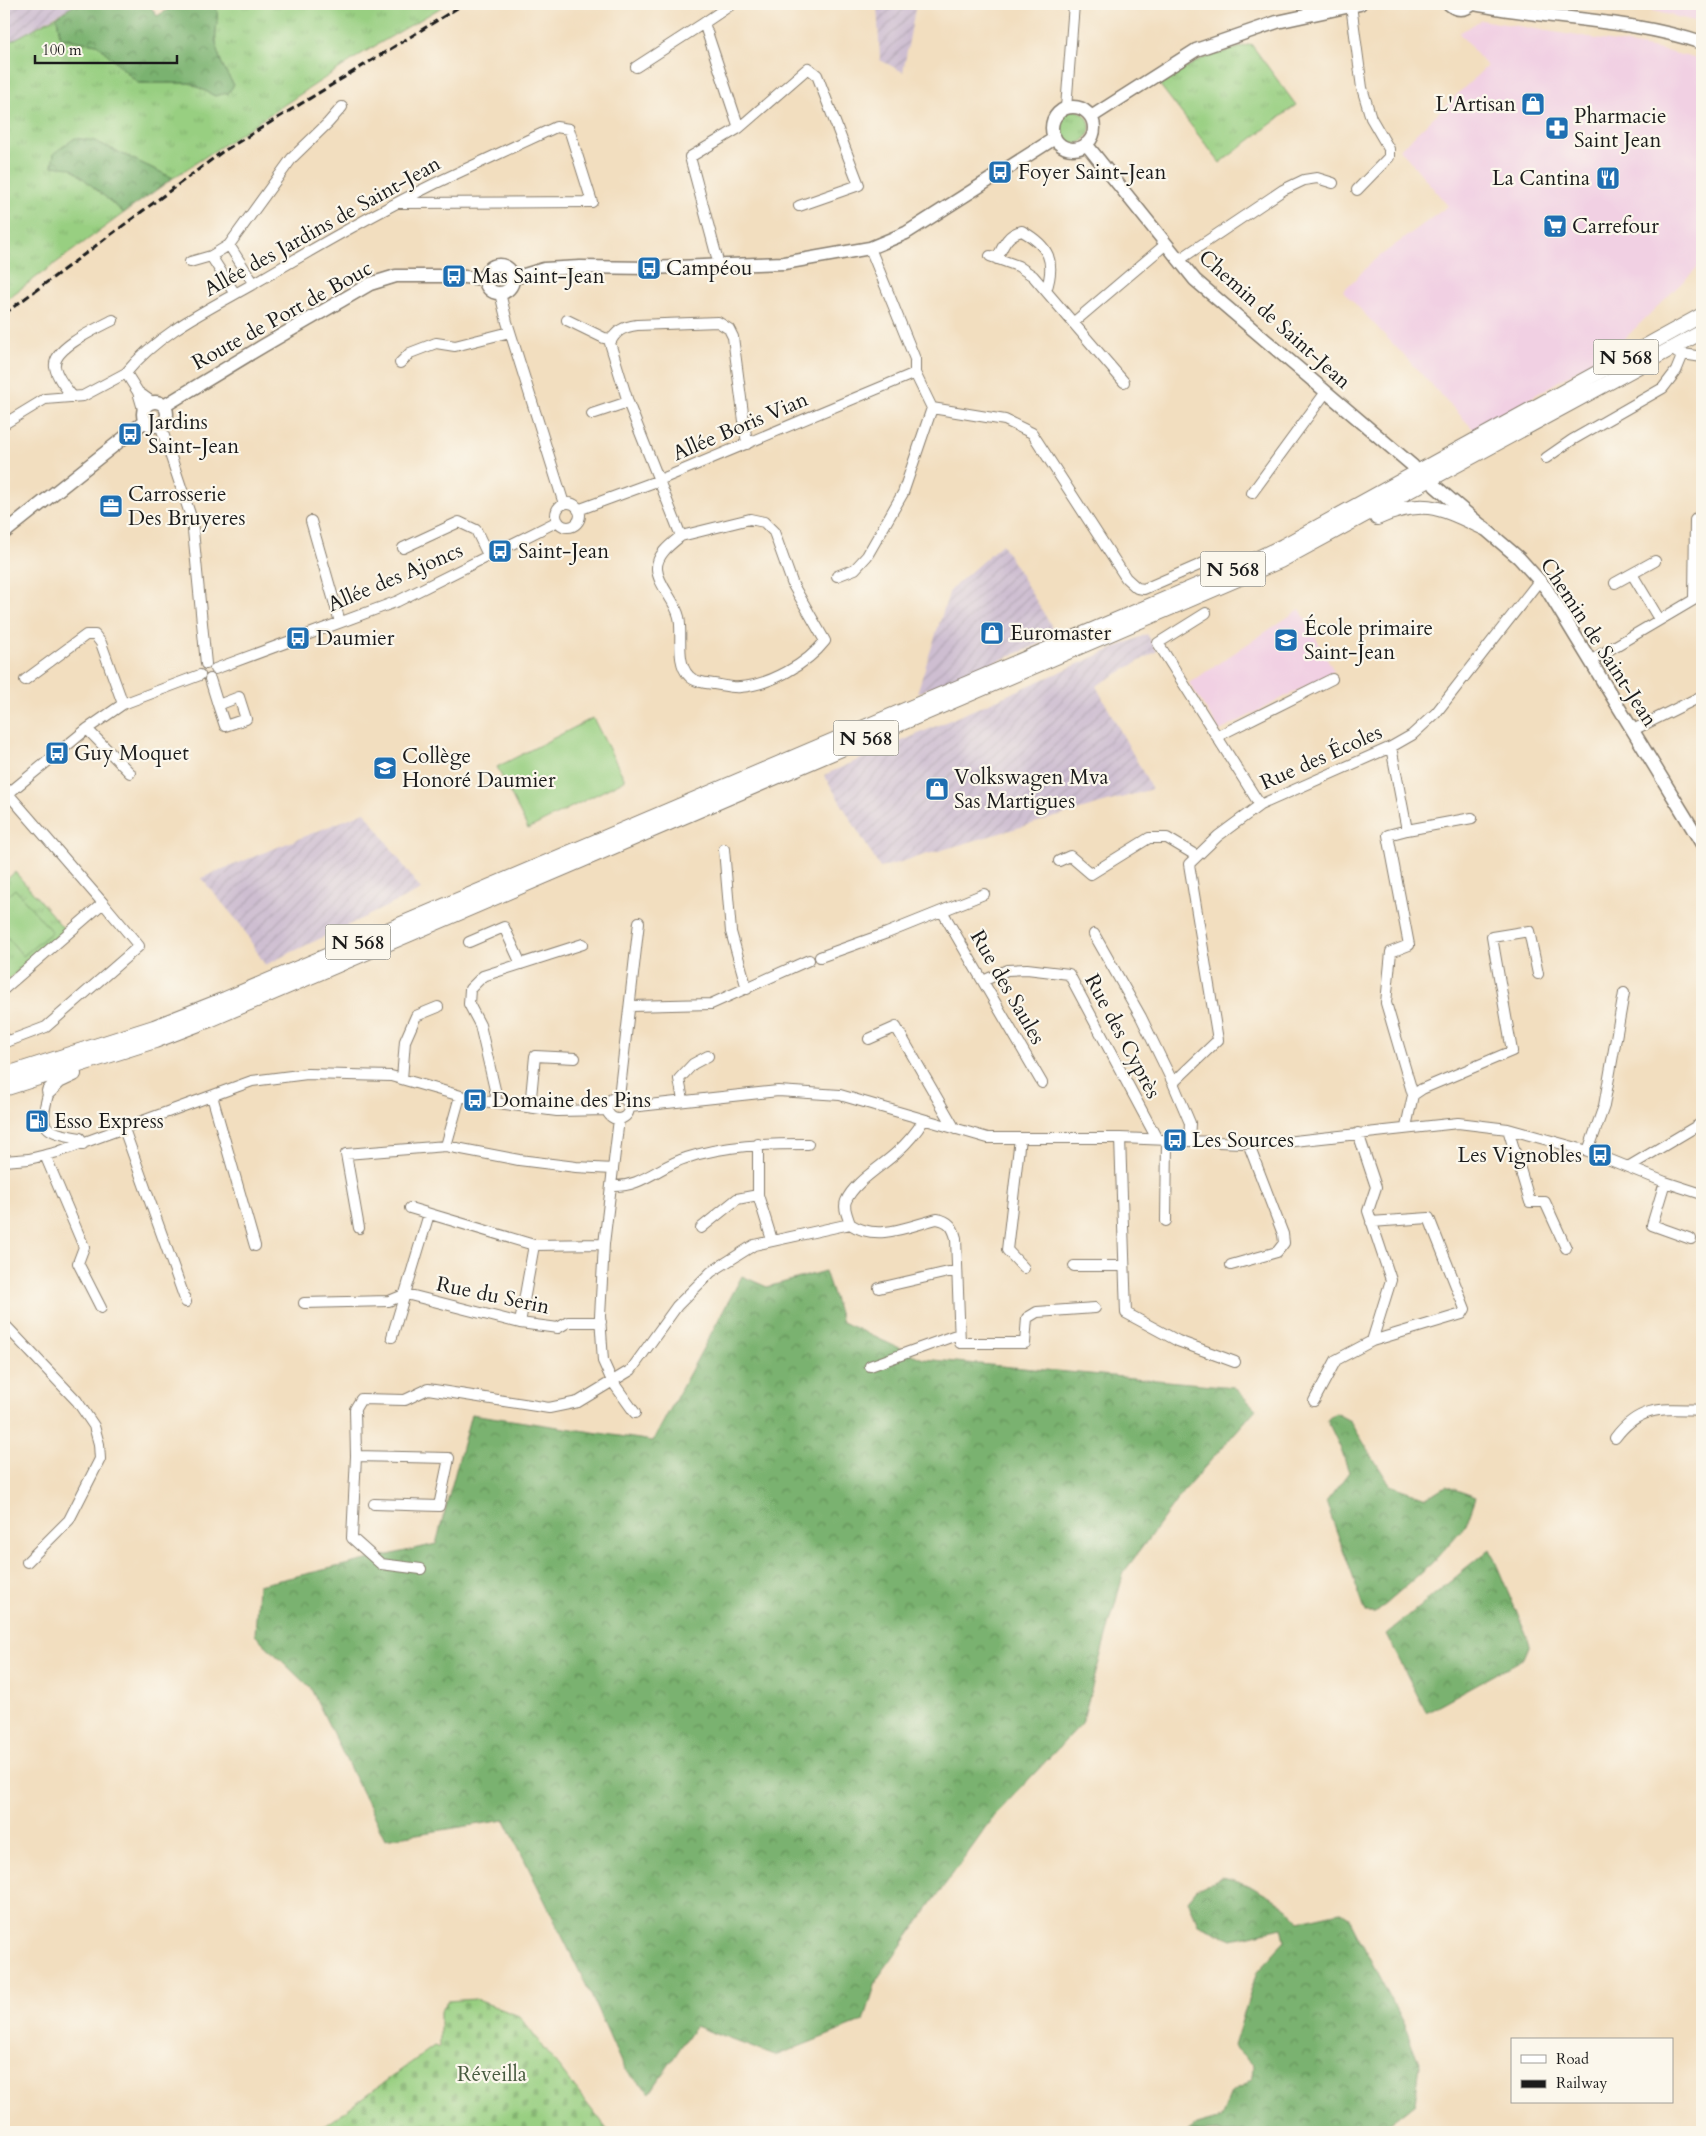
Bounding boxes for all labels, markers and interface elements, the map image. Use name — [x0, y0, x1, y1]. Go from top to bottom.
scale bar — [35, 32, 178, 64]
text: 100 m — [42, 40, 82, 60]
place label: L'Artisan — [1435, 90, 1516, 119]
shop icon: L'Artisan — [1520, 91, 1546, 117]
place label: Pharmacie Saint Jean — [1574, 102, 1667, 155]
pharmacy icon: Pharmacie Saint Jean — [1544, 115, 1570, 141]
street label: Allée des Jardins de Saint-Jean — [199, 149, 446, 304]
place label: Foyer Saint-Jean — [1018, 158, 1166, 187]
bus stop icon: Foyer Saint-Jean — [987, 159, 1013, 185]
place label: La Cantina — [1492, 164, 1590, 193]
restaurant icon: La Cantina — [1595, 165, 1621, 191]
place label: Carrefour — [1572, 212, 1659, 241]
supermarket icon: Carrefour — [1542, 213, 1568, 239]
street label: Chemin de Saint-Jean — [1192, 243, 1357, 396]
street label: Route de Port de Bouc — [187, 254, 378, 377]
place label: Campéou — [666, 254, 752, 283]
bus stop icon: Campéou — [636, 255, 662, 281]
place label: Mas Saint-Jean — [472, 262, 605, 291]
bus stop icon: Mas Saint-Jean — [441, 263, 467, 289]
road number: N 568 — [1594, 340, 1658, 374]
street label: Allée Boris Vian — [668, 385, 812, 468]
place label: Jardins Saint-Jean — [145, 408, 239, 461]
bus stop icon: Jardins Saint-Jean — [117, 421, 143, 447]
place label: Carrosserie Des Bruyeres — [128, 480, 246, 533]
office icon: Carrosserie Des Bruyeres — [98, 493, 124, 519]
street label: Allée des Ajoncs — [323, 536, 467, 619]
place label: Saint-Jean — [518, 537, 609, 566]
bus stop icon: Saint-Jean — [487, 538, 513, 564]
road number: N 568 — [1200, 552, 1266, 586]
street label: Chemin de Saint-Jean — [1533, 552, 1664, 732]
place label: École primaire Saint-Jean — [1304, 614, 1433, 667]
place label: Euromaster — [1010, 619, 1112, 648]
shop icon: Euromaster — [979, 620, 1005, 646]
place label: Daumier — [316, 624, 395, 653]
bus stop icon: Daumier — [285, 625, 311, 651]
school or university icon: École primaire Saint-Jean — [1273, 627, 1299, 653]
street label: Rue des Écoles — [1256, 718, 1387, 797]
road number: N 568 — [834, 720, 898, 756]
place label: Guy Moquet — [74, 739, 189, 768]
bus stop icon: Guy Moquet — [44, 740, 70, 766]
place label: Collège Honoré Daumier — [402, 742, 556, 795]
school or university icon: Collège Honoré Daumier — [372, 755, 398, 781]
place label: Volkswagen Mva Sas Martigues — [954, 763, 1109, 816]
shop icon: Volkswagen Mva Sas Martigues — [924, 776, 950, 802]
road number: N 568 — [326, 924, 390, 960]
street label: Rue des Saules — [963, 925, 1052, 1050]
street label: Rue des Cyprès — [1078, 969, 1168, 1104]
place label: Domaine des Pins — [492, 1086, 651, 1115]
bus stop icon: Domaine des Pins — [462, 1087, 488, 1113]
place label: Esso Express — [54, 1107, 164, 1136]
fuel station icon: Esso Express — [24, 1108, 50, 1134]
place label: Les Sources — [1192, 1126, 1294, 1155]
bus stop icon: Les Sources — [1162, 1127, 1188, 1153]
place label: Les Vignobles — [1458, 1141, 1582, 1170]
bus stop icon: Les Vignobles — [1587, 1142, 1613, 1168]
street label: Rue du Serin — [434, 1269, 552, 1322]
legend — [1511, 2038, 1674, 2104]
text: Road — [1556, 2049, 1589, 2069]
park label: Réveilla — [457, 2060, 527, 2089]
text: Railway — [1556, 2073, 1607, 2093]

